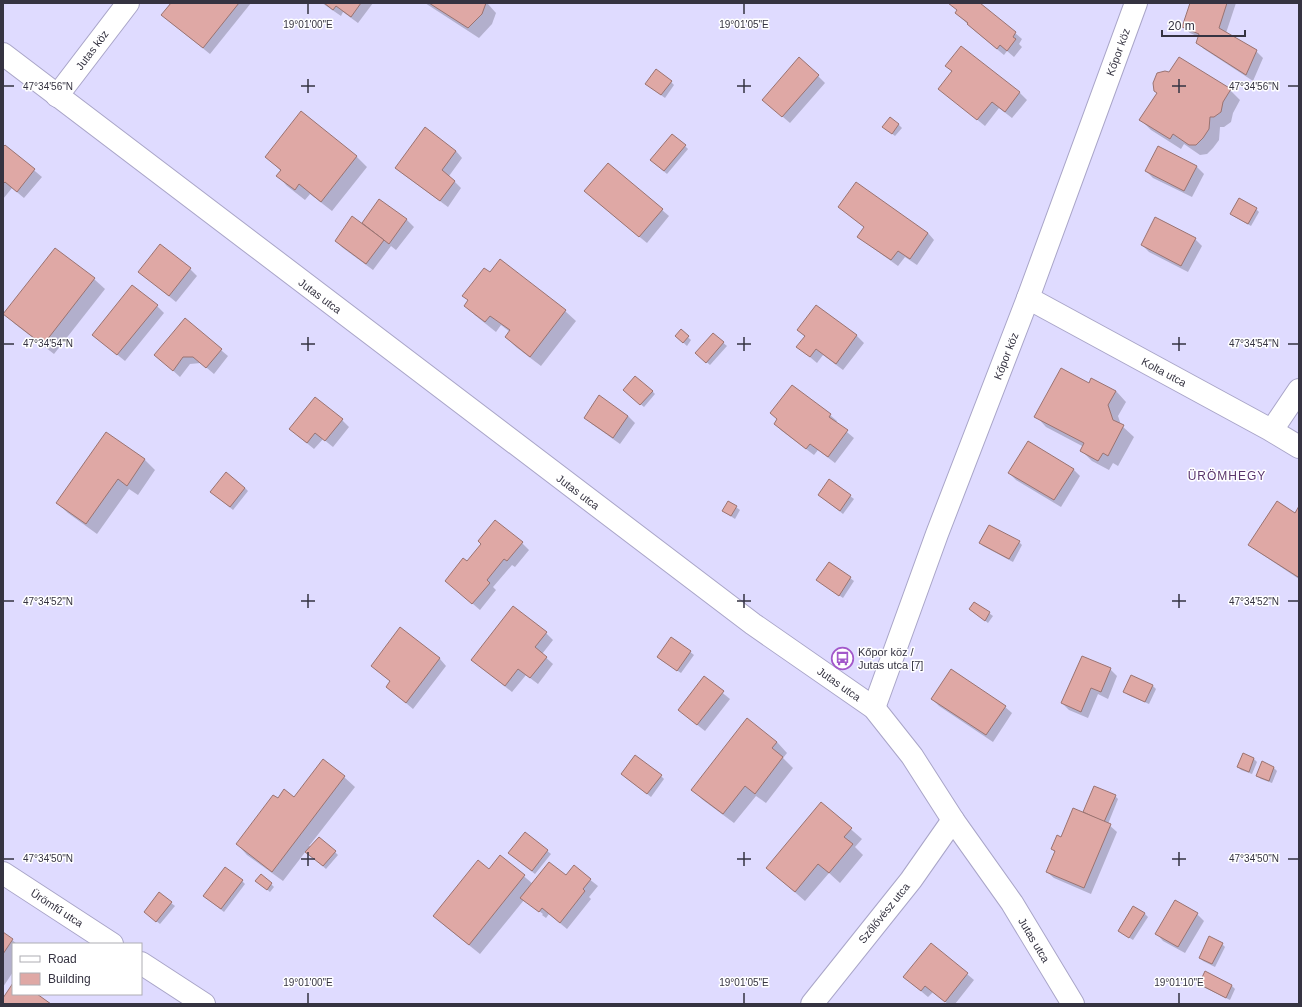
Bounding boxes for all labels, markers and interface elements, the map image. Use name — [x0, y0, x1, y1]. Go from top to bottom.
scale bar — [1162, 12, 1245, 38]
text: 19°01'00"E — [283, 19, 333, 30]
text: 19°01'05"E — [719, 19, 769, 30]
text: 20 m — [1168, 19, 1195, 33]
street label: Kőpor köz — [1104, 27, 1132, 77]
street label: Jutas köz — [73, 28, 111, 72]
text: 47°34'56"N — [23, 81, 73, 92]
text: 47°34'56"N — [1229, 81, 1279, 92]
street label: Jutas utca — [296, 276, 344, 316]
street label: Kőpor köz — [992, 331, 1020, 381]
text: 47°34'54"N — [23, 338, 73, 349]
text: 47°34'54"N — [1229, 338, 1279, 349]
street label: Kolta utca — [1140, 355, 1189, 389]
district label: ÜRÖMHEGY — [1188, 469, 1266, 483]
street label: Jutas utca — [554, 472, 602, 512]
text: 47°34'52"N — [23, 596, 73, 607]
text: 47°34'52"N — [1229, 596, 1279, 607]
bus stop icon: Kőpor köz / Jutas utca [7] — [829, 645, 855, 671]
place label: Kőpor köz / Jutas utca [7] — [858, 646, 923, 671]
street label: Jutas utca — [815, 665, 864, 704]
text: 47°34'50"N — [23, 853, 73, 864]
text: 47°34'50"N — [1229, 853, 1279, 864]
street label: Szőlővész utca — [856, 880, 912, 946]
street label: Ürömfű utca — [29, 887, 86, 930]
street label: Jutas utca — [1016, 915, 1053, 965]
legend — [12, 943, 142, 995]
text: Road — [48, 952, 77, 966]
text: Building — [48, 972, 91, 986]
text: 19°01'00"E — [283, 977, 333, 988]
text: 19°01'05"E — [719, 977, 769, 988]
text: 19°01'10"E — [1154, 977, 1204, 988]

